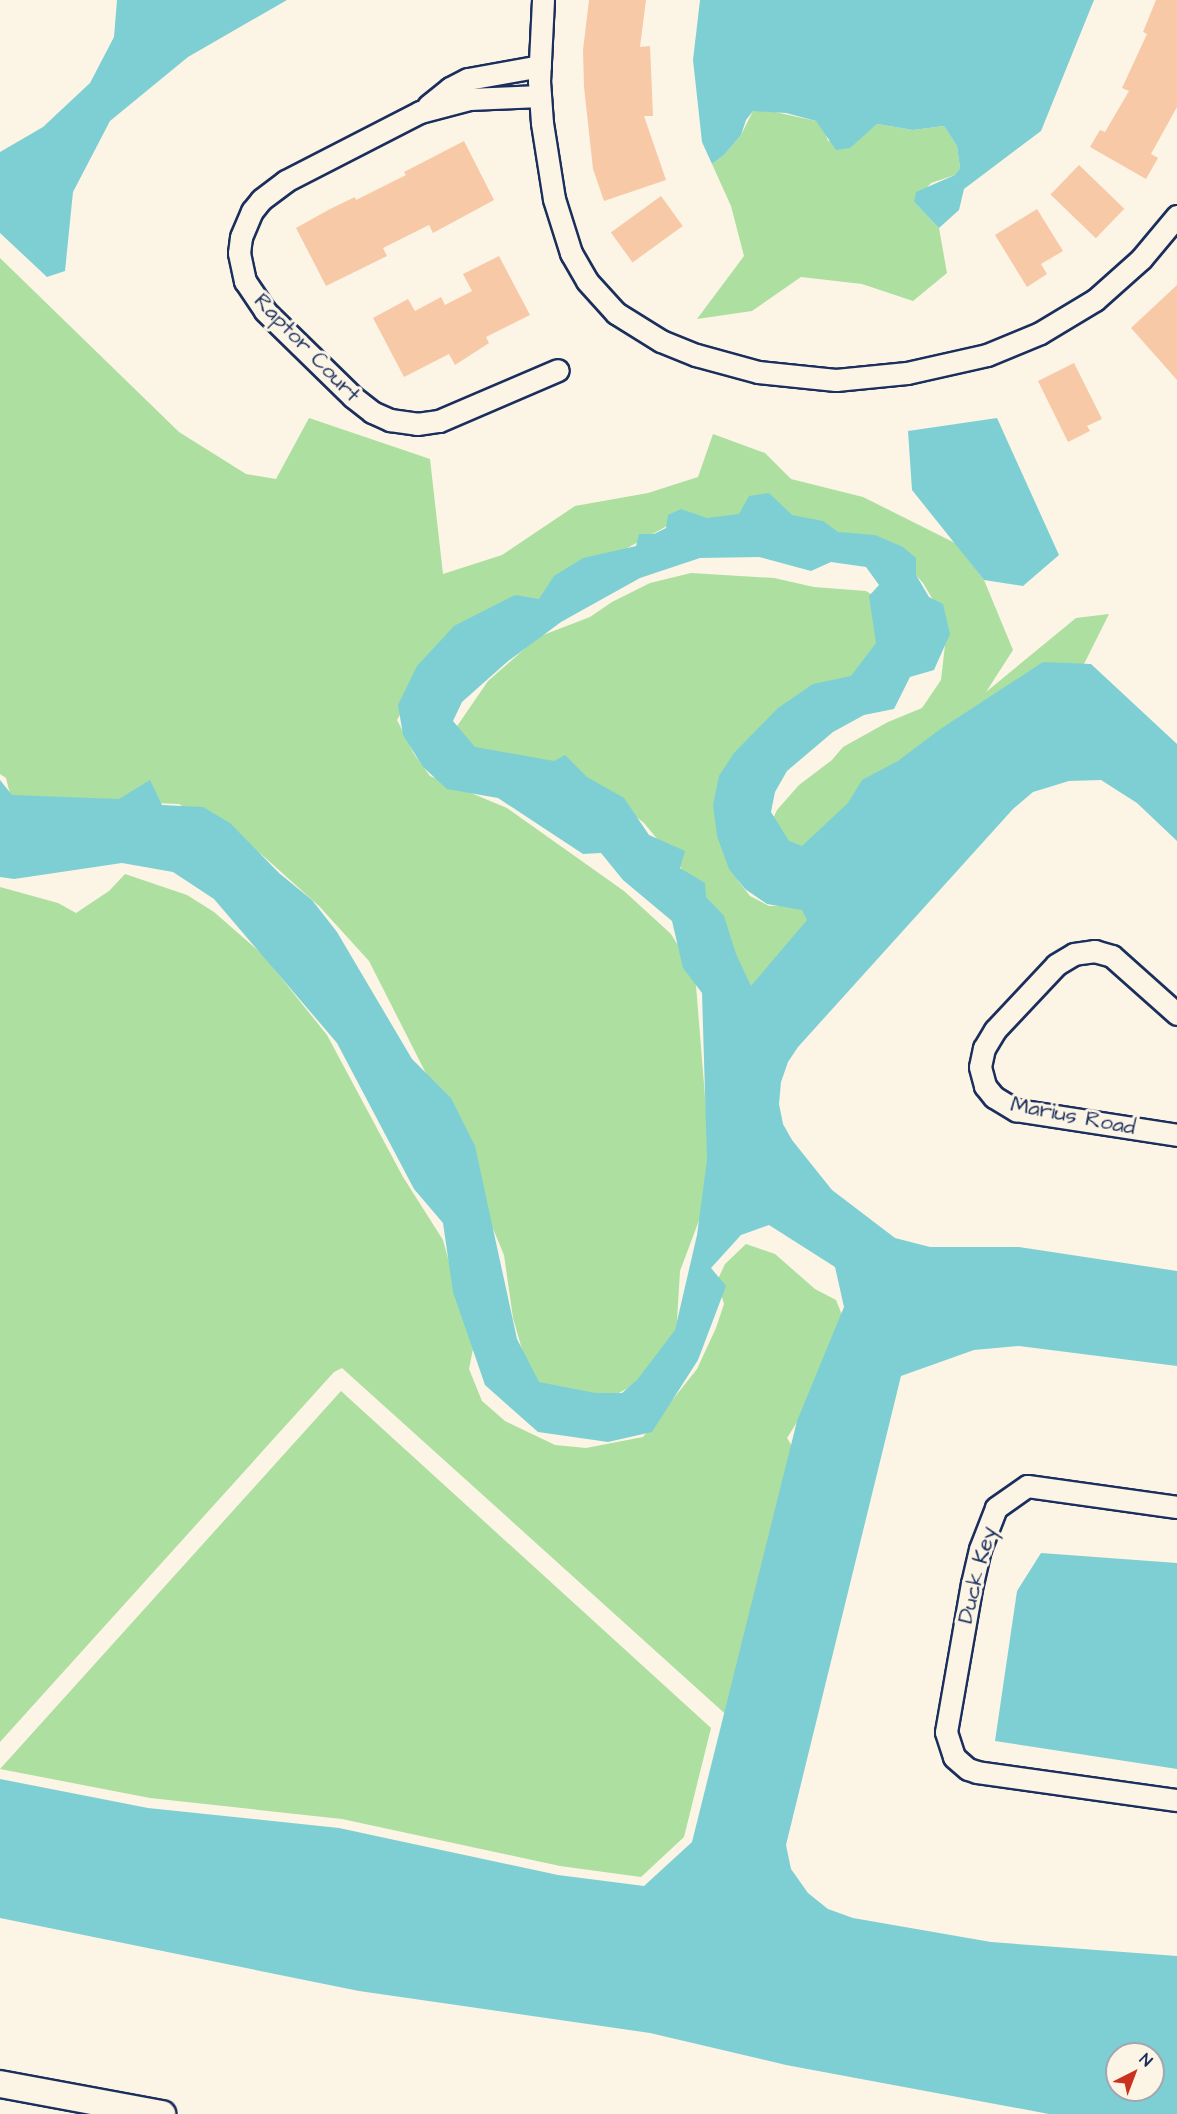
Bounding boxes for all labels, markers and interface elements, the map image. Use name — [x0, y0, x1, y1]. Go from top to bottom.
street label: Raptor Court — [248, 288, 366, 408]
street label: Marius Road — [1008, 1091, 1138, 1141]
street label: Duck Key — [952, 1524, 1002, 1626]
north arrow — [1105, 2042, 1165, 2102]
text: N — [1135, 2049, 1157, 2072]

